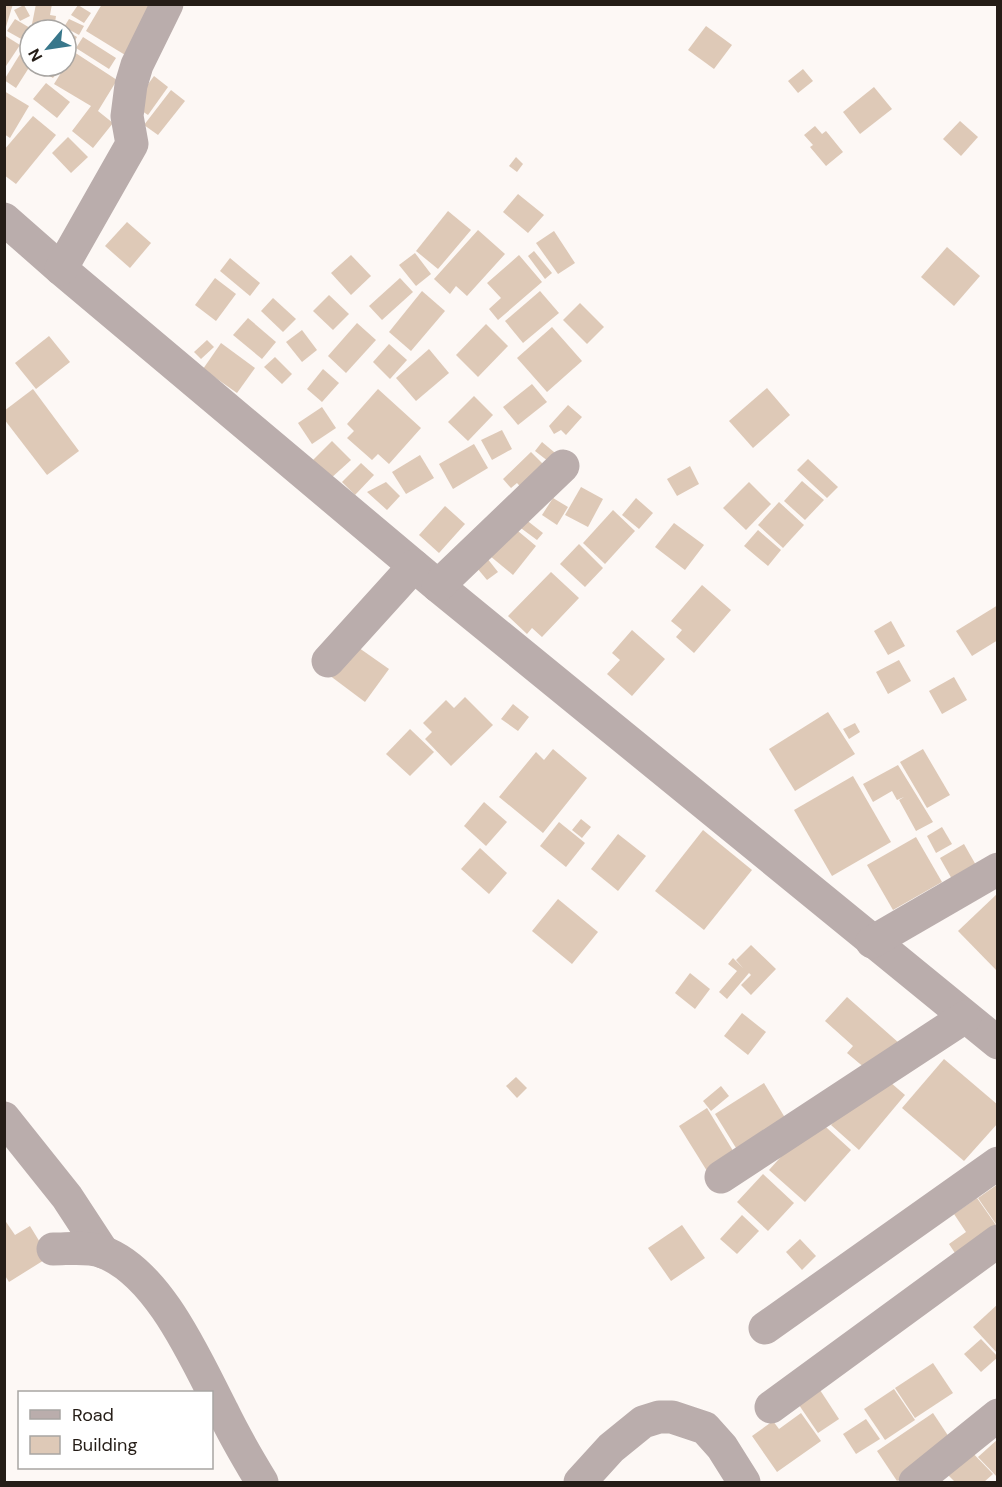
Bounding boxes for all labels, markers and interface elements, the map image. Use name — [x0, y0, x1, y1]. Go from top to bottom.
north arrow — [18, 18, 78, 78]
text: N — [23, 45, 47, 65]
legend — [18, 1391, 213, 1469]
text: Road — [72, 1403, 114, 1427]
text: Building — [72, 1433, 137, 1457]

